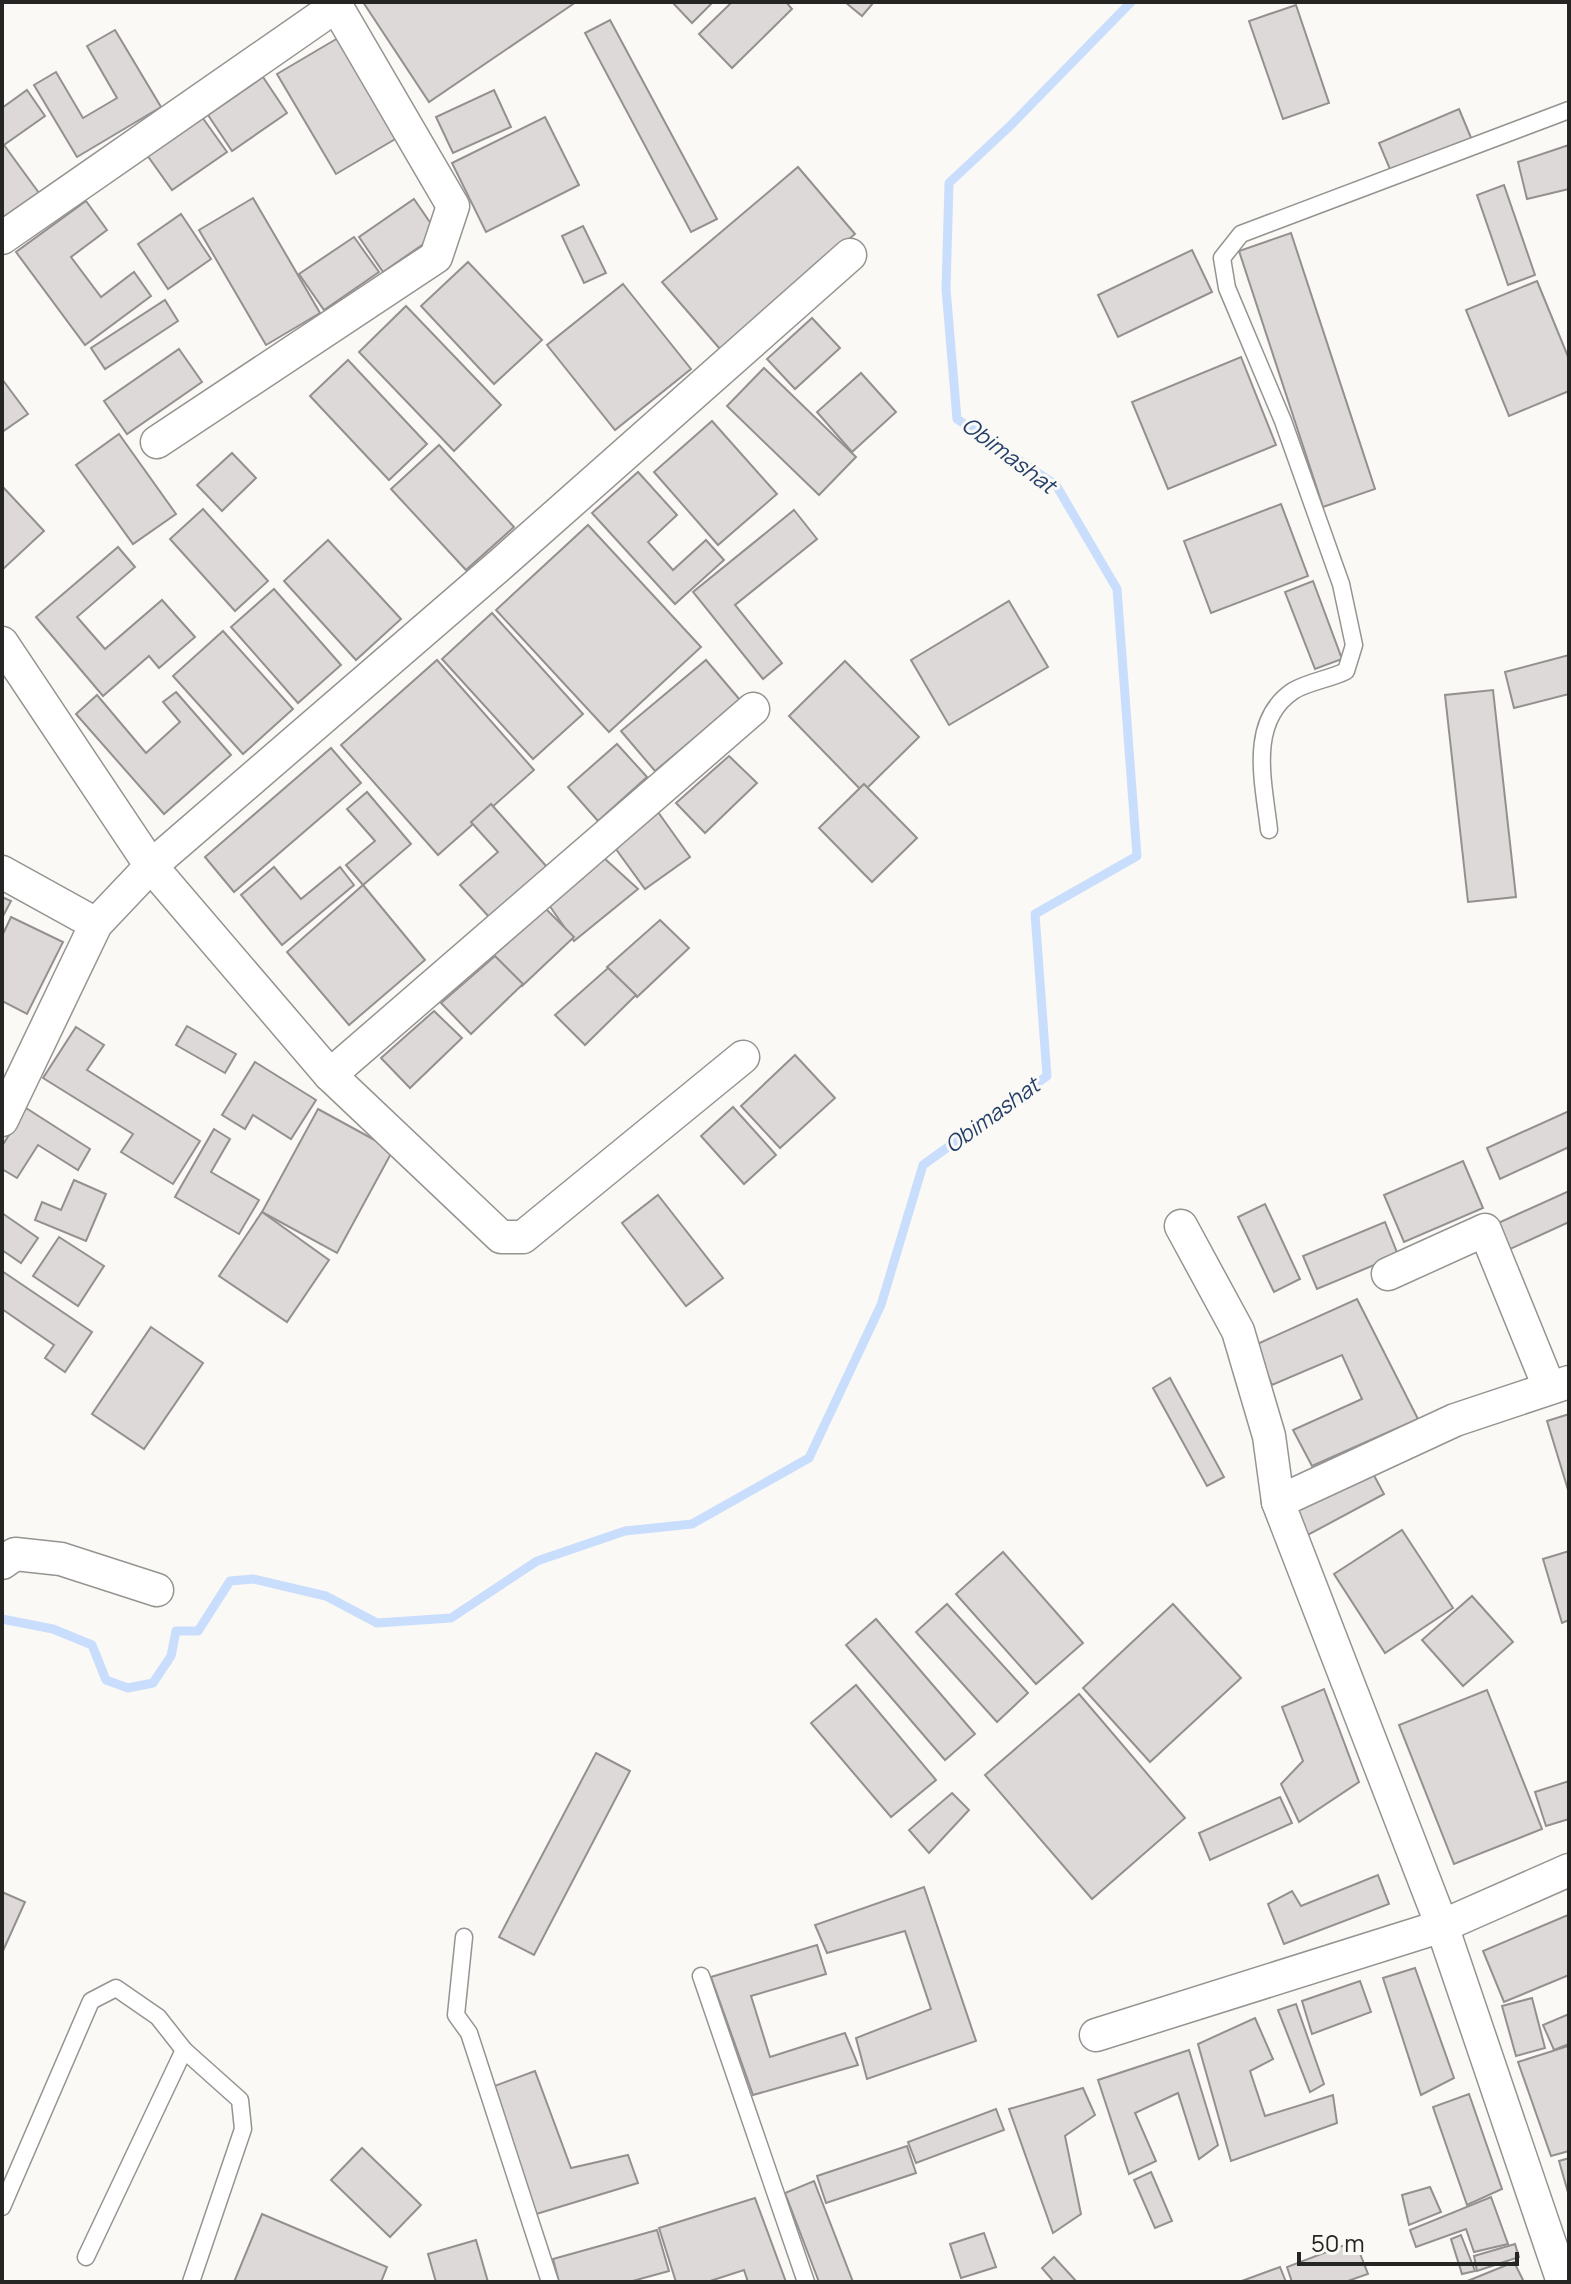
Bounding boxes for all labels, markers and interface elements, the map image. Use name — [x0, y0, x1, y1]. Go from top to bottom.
water label: Obimashat — [956, 410, 1064, 502]
water label: Obimashat — [938, 1069, 1047, 1160]
scale bar — [1299, 2216, 1517, 2266]
text: 50 m — [1311, 2226, 1365, 2259]

